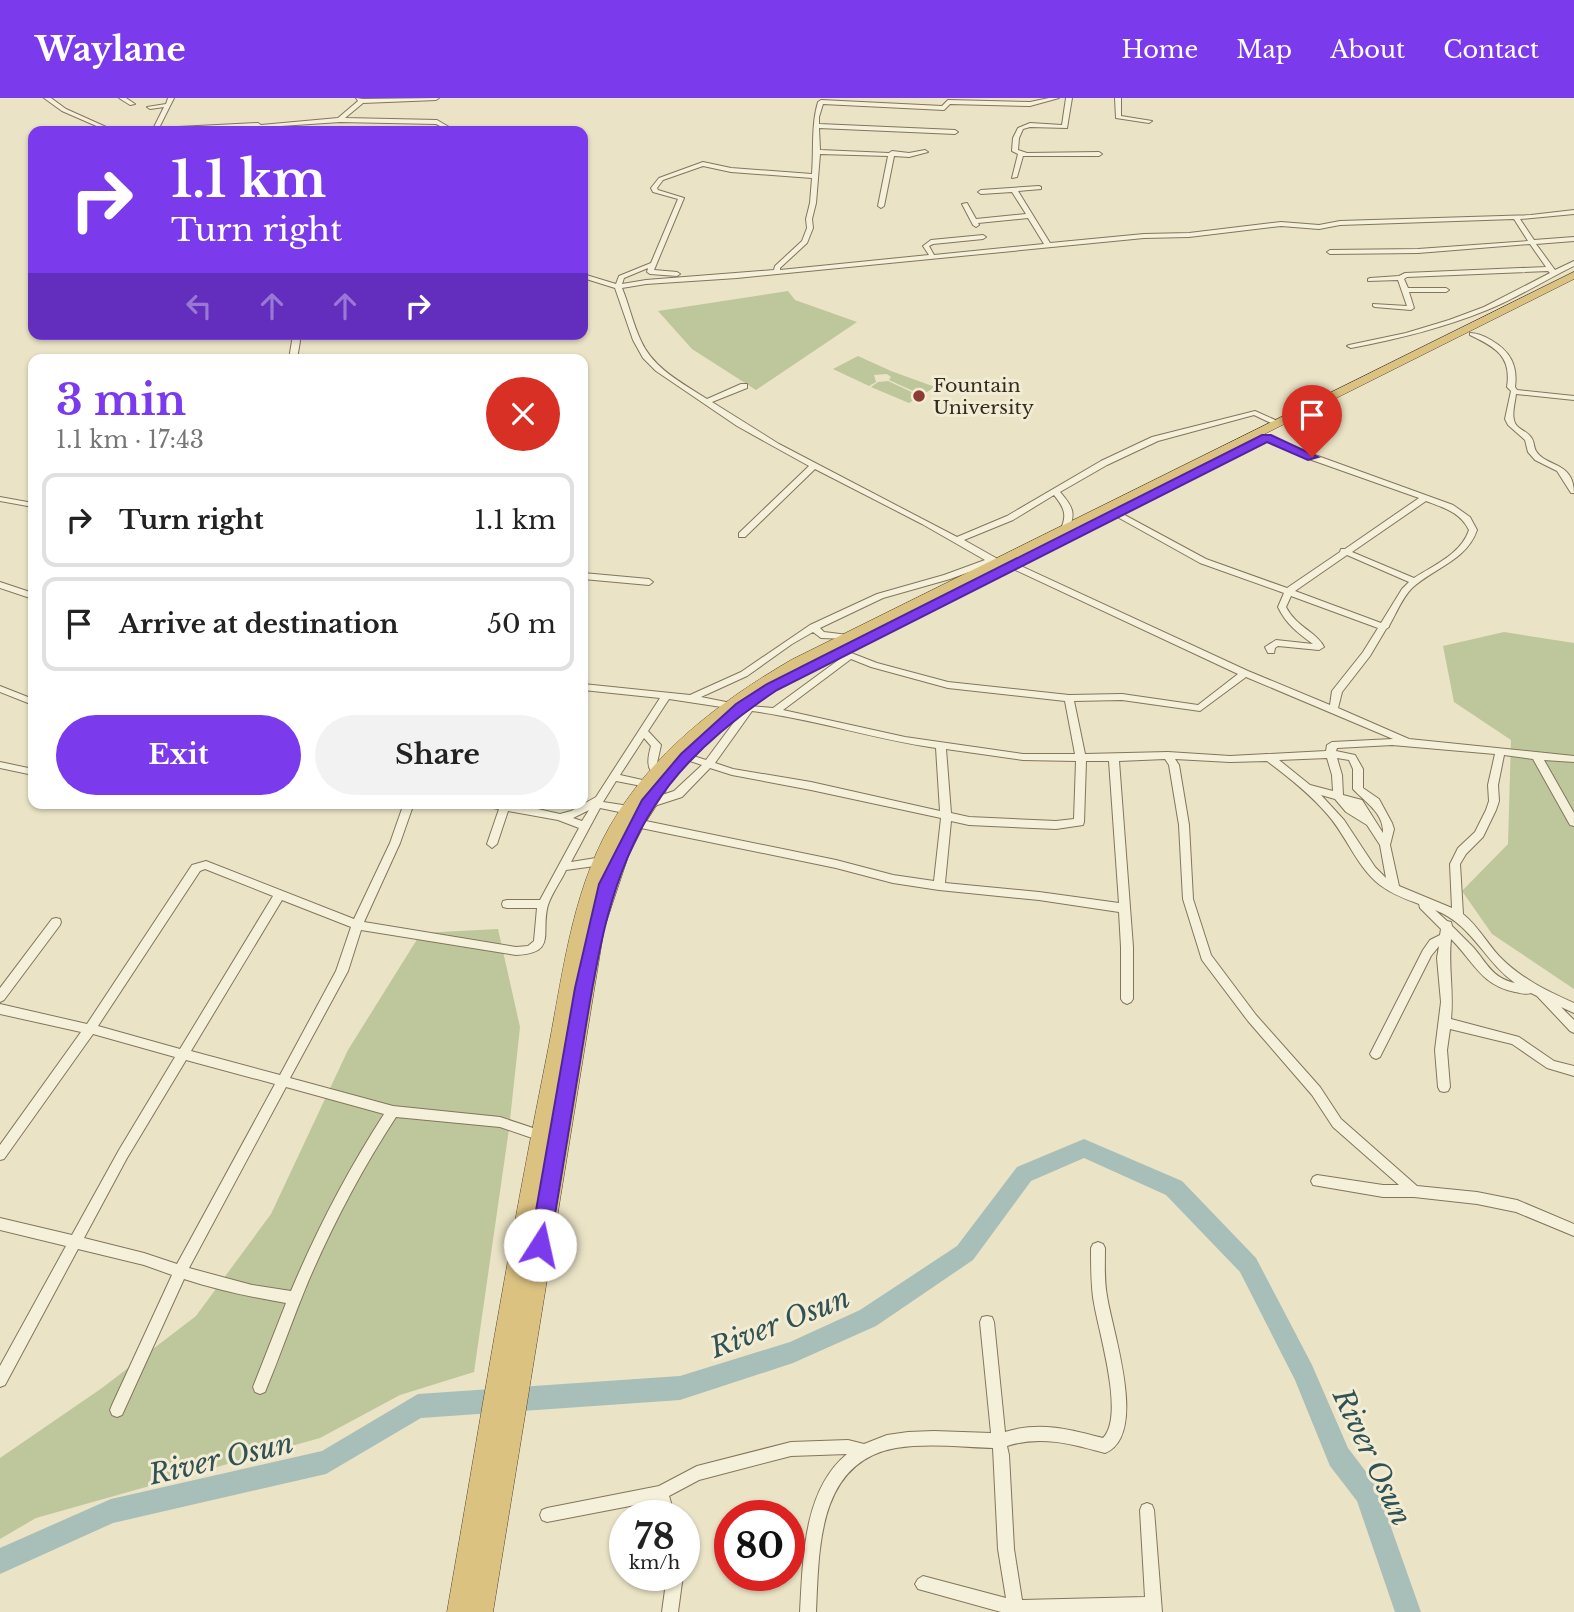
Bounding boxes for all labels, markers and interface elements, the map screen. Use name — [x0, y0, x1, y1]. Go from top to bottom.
text: Waylane — [35, 29, 186, 70]
text: Home — [1122, 35, 1198, 64]
text: Map — [1236, 35, 1292, 64]
text: About — [1330, 35, 1405, 64]
text: Contact — [1443, 35, 1539, 64]
text: 1.1 km — [171, 149, 326, 210]
icon: right — [56, 154, 147, 245]
text: Turn right — [171, 210, 342, 250]
icon: left — [180, 287, 218, 325]
icon: ahead — [253, 287, 291, 325]
icon: ahead — [326, 287, 364, 325]
icon: right — [399, 287, 437, 325]
text: 3 min — [56, 374, 186, 426]
place label: Fountain University — [933, 374, 1034, 419]
button: close — [486, 377, 560, 451]
pin — [1282, 385, 1342, 457]
marker: Fountain University — [911, 388, 927, 404]
icon: arrive — [1293, 396, 1331, 434]
text: 1.1 km · 17:43 — [56, 426, 204, 454]
icon: right — [60, 501, 98, 539]
text: Turn right — [119, 504, 264, 536]
text: 1.1 km — [475, 504, 556, 536]
icon: arrive — [60, 605, 98, 643]
text: Arrive at destination — [119, 608, 399, 640]
text: 50 m — [487, 608, 556, 640]
button: Exit — [56, 715, 301, 795]
button: Share — [315, 715, 560, 795]
position arrow — [503, 1208, 577, 1282]
water label: River Osun — [704, 1280, 855, 1366]
water label: River Osun — [1325, 1382, 1419, 1531]
water label: River Osun — [144, 1425, 297, 1493]
speed limit sign: 80 — [714, 1500, 805, 1591]
text: 78 — [634, 1515, 675, 1558]
text: km/h — [629, 1552, 680, 1574]

